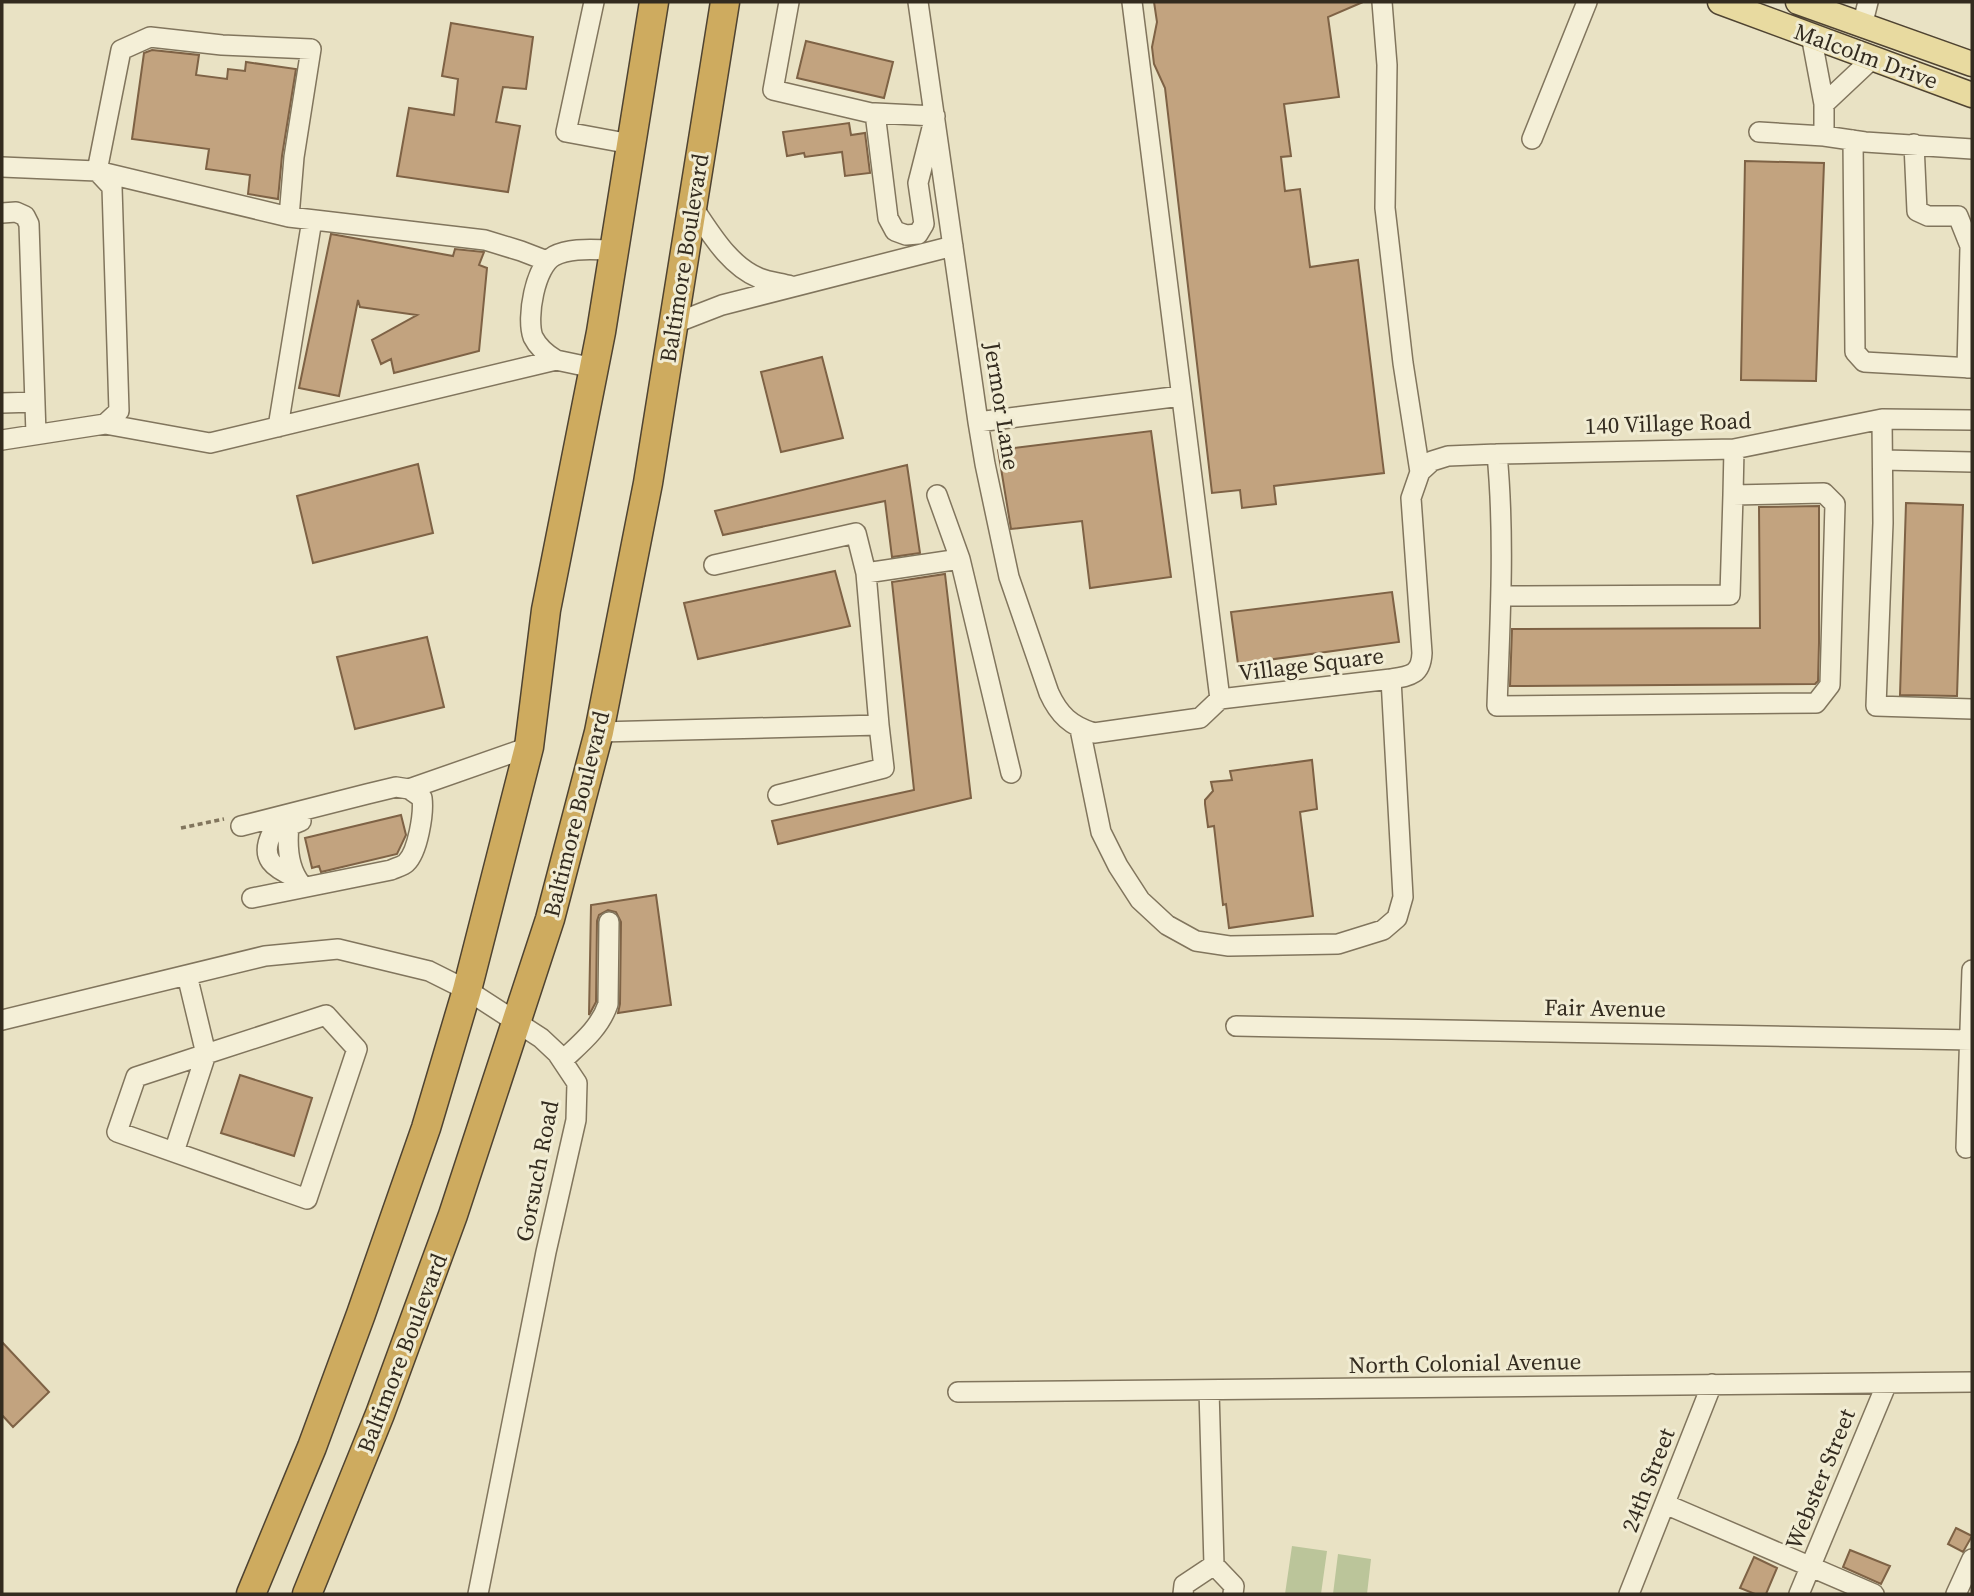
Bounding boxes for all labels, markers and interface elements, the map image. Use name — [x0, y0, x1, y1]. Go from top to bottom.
street label: Malcolm Drive — [1790, 15, 1942, 97]
street label: Baltimore Boulevard — [652, 151, 716, 365]
street label: Jermor Lane — [976, 339, 1028, 472]
street label: 140 Village Road — [1584, 404, 1752, 442]
street label: Village Square — [1236, 639, 1386, 689]
street label: Baltimore Boulevard — [535, 708, 617, 920]
street label: Fair Avenue — [1544, 991, 1666, 1025]
street label: Gorsuch Road — [508, 1098, 566, 1244]
street label: Baltimore Boulevard — [349, 1249, 455, 1457]
street label: North Colonial Avenue — [1348, 1345, 1582, 1381]
street label: Webster Street — [1777, 1403, 1863, 1554]
street label: 24th Street — [1614, 1423, 1683, 1537]

